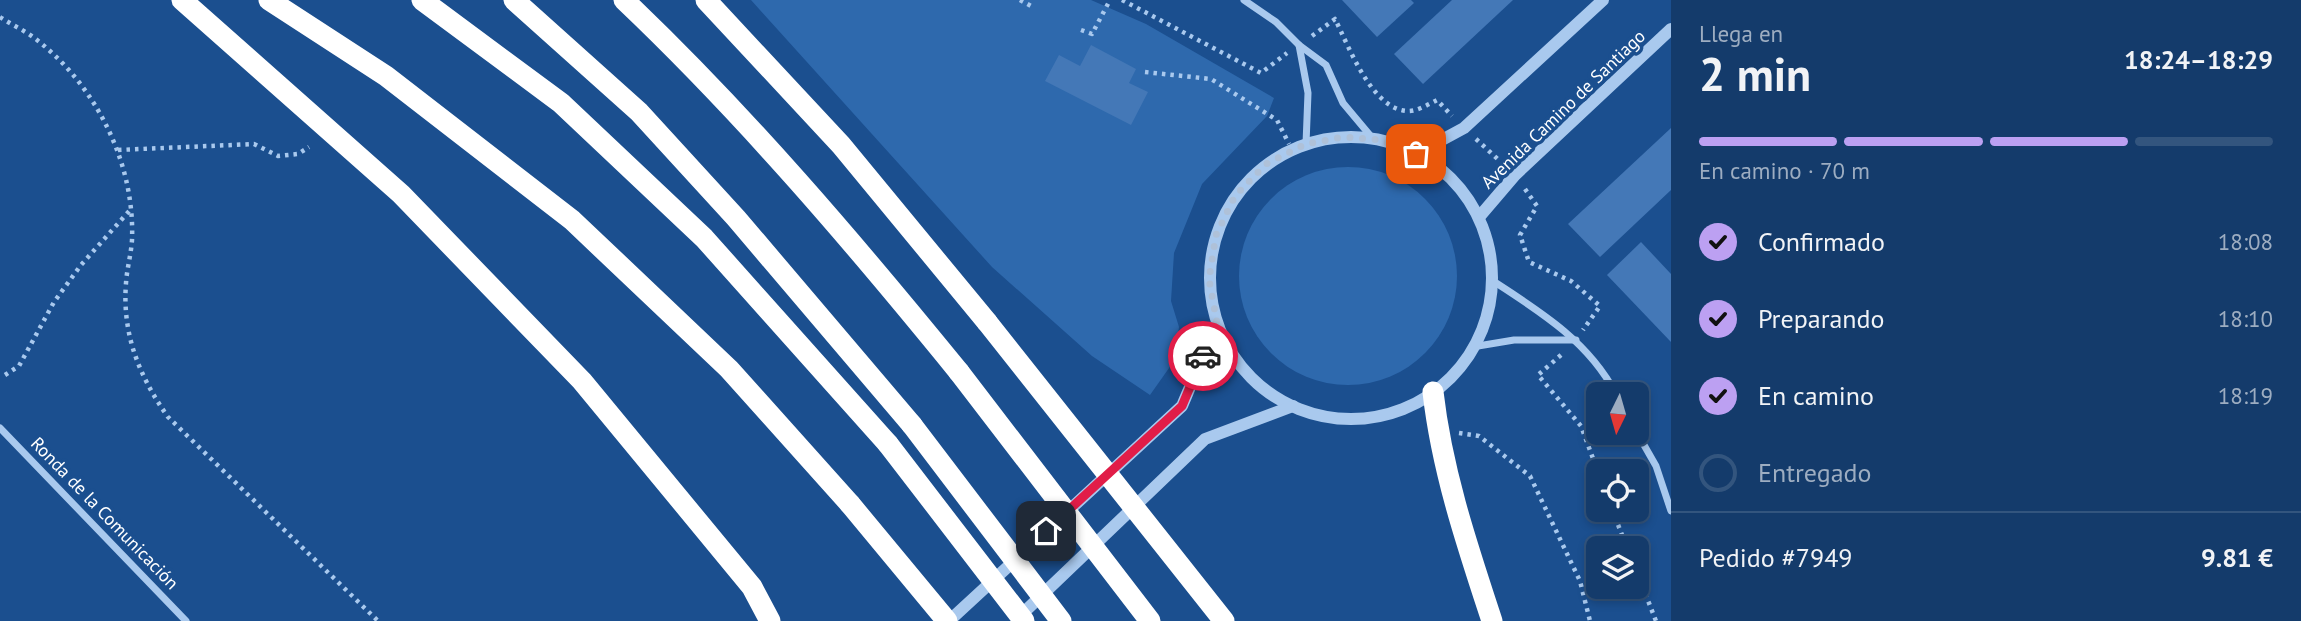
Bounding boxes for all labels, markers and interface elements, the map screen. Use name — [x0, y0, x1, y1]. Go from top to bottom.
text: Llega en — [1699, 19, 1783, 48]
street label: Avenida Camino de Santiago — [1476, 25, 1650, 193]
text: 18:24–18:29 — [2124, 43, 2273, 76]
text: 2 min — [1699, 44, 1811, 104]
pin — [1386, 124, 1446, 184]
icon: bag — [1397, 135, 1435, 173]
text: En camino · 70 m — [1699, 156, 1870, 185]
icon: check — [1699, 223, 1737, 261]
text: Confirmado — [1758, 225, 1885, 258]
text: 18:08 — [2218, 227, 2273, 256]
icon: check — [1699, 300, 1737, 338]
text: Preparando — [1758, 302, 1885, 335]
text: 18:10 — [2218, 304, 2273, 333]
courier — [1168, 321, 1238, 391]
icon: car — [1184, 337, 1222, 375]
icon: check — [1699, 377, 1737, 415]
text: En camino — [1758, 379, 1874, 412]
text: 18:19 — [2218, 381, 2273, 410]
north arrow — [1586, 382, 1648, 444]
map controls — [1586, 382, 1649, 599]
street label: Ronda de la Comunicación — [26, 432, 184, 594]
text: Entregado — [1758, 456, 1872, 489]
button: locate — [1586, 459, 1649, 522]
pin — [1016, 501, 1076, 561]
icon: home — [1027, 512, 1065, 550]
button: layers — [1586, 536, 1649, 599]
text: Pedido #7949 — [1699, 541, 1852, 574]
text: 9.81 € — [2201, 541, 2273, 574]

